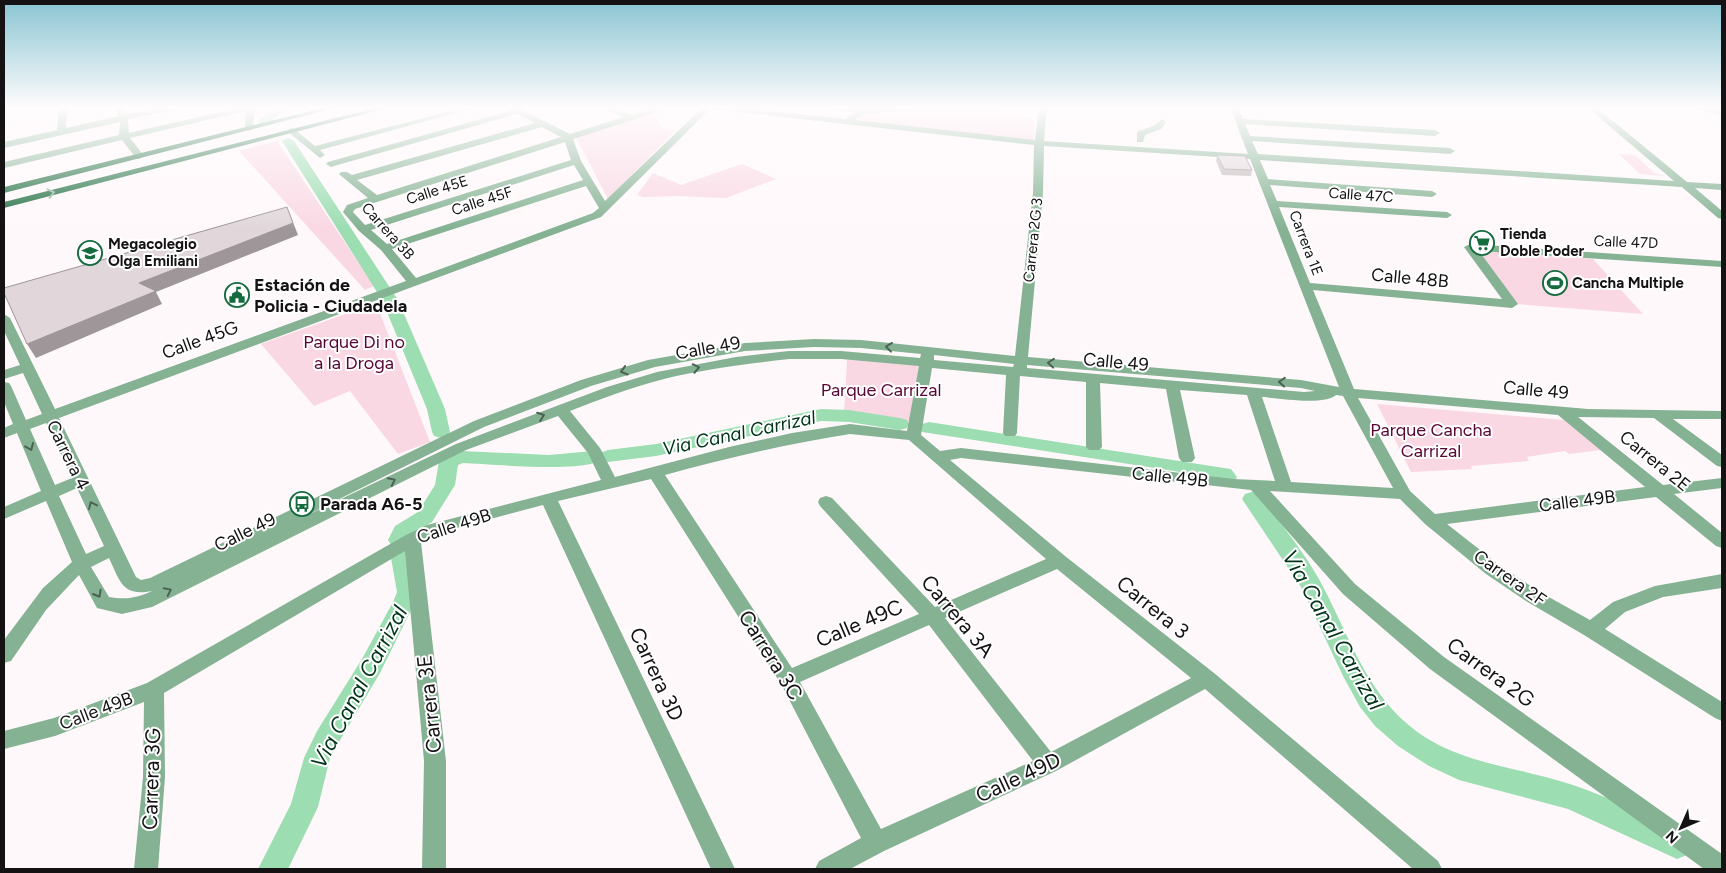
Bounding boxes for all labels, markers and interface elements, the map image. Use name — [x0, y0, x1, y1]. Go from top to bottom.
street label: Calle 45E — [404, 172, 470, 208]
street label: Calle 45F — [449, 183, 515, 219]
street label: Calle 47C — [1328, 184, 1394, 206]
one-way arrow — [46, 188, 55, 199]
street label: Carrera 2G 3 — [1020, 197, 1046, 283]
street label: Carrera 3B — [358, 199, 418, 263]
street label: Carrera 1E — [1285, 208, 1327, 278]
place label: Tienda Doble Poder — [1500, 225, 1585, 260]
supermarket icon: Tienda Doble Poder — [1469, 230, 1495, 256]
street label: Calle 47D — [1593, 232, 1659, 252]
place label: Megacolegio Olga Emiliani — [108, 235, 198, 270]
school or university icon: Megacolegio Olga Emiliani — [77, 240, 103, 266]
street label: Calle 48B — [1370, 264, 1450, 292]
sports icon: Cancha Multiple — [1542, 270, 1568, 296]
place label: Estación de Policia - Ciudadela — [254, 274, 407, 317]
place label: Cancha Multiple — [1572, 274, 1684, 292]
public building icon: Estación de Policia - Ciudadela — [224, 282, 250, 308]
street label: Calle 45G — [159, 316, 241, 364]
park label: Parque Di no a la Droga — [303, 331, 405, 374]
street label: Calle 49 — [674, 331, 742, 365]
one-way arrow — [885, 342, 893, 353]
street label: Calle 49 — [1082, 348, 1150, 376]
one-way arrow — [1046, 357, 1054, 368]
one-way arrow — [692, 364, 700, 374]
one-way arrow — [621, 366, 629, 376]
street label: Calle 49 — [1502, 376, 1570, 404]
one-way arrow — [1278, 377, 1286, 388]
park label: Parque Carrizal — [821, 379, 941, 401]
water label: Via Canal Carrizal — [660, 405, 818, 460]
one-way arrow — [536, 412, 545, 422]
street label: Carrera 4 — [42, 416, 94, 494]
park label: Parque Cancha Carrizal — [1370, 419, 1492, 462]
street label: Carrera 2E — [1615, 426, 1695, 496]
one-way arrow — [23, 442, 34, 451]
street label: Calle 49B — [1131, 462, 1209, 492]
one-way arrow — [387, 476, 396, 487]
street label: Calle 49B — [1538, 485, 1616, 517]
bus stop icon: Parada A6-5 — [289, 491, 315, 517]
place label: Parada A6-5 — [320, 493, 422, 515]
one-way arrow — [88, 501, 99, 510]
street label: Calle 49B — [414, 504, 494, 548]
street label: Calle 49 — [211, 508, 279, 556]
water label: Via Canal Carrizal — [1276, 545, 1390, 715]
street label: Carrera 2F — [1469, 545, 1551, 611]
street label: Carrera 3A — [916, 570, 1000, 662]
street label: Carrera 3 — [1112, 570, 1194, 644]
one-way arrow — [163, 587, 172, 597]
one-way arrow — [92, 588, 102, 597]
street label: Calle 49C — [812, 594, 906, 652]
water label: Via Canal Carrizal — [305, 601, 413, 773]
street label: Carrera 3C — [734, 606, 808, 704]
street label: Carrera 3D — [624, 623, 690, 725]
street label: Carrera 2G — [1442, 632, 1540, 712]
street label: Carrera 3E — [411, 654, 447, 754]
street label: Calle 49B — [56, 687, 136, 735]
street label: Carrera 3G — [137, 728, 165, 830]
street label: Calle 49D — [971, 746, 1065, 808]
north arrow — [1656, 803, 1706, 853]
text: N — [1662, 827, 1682, 847]

